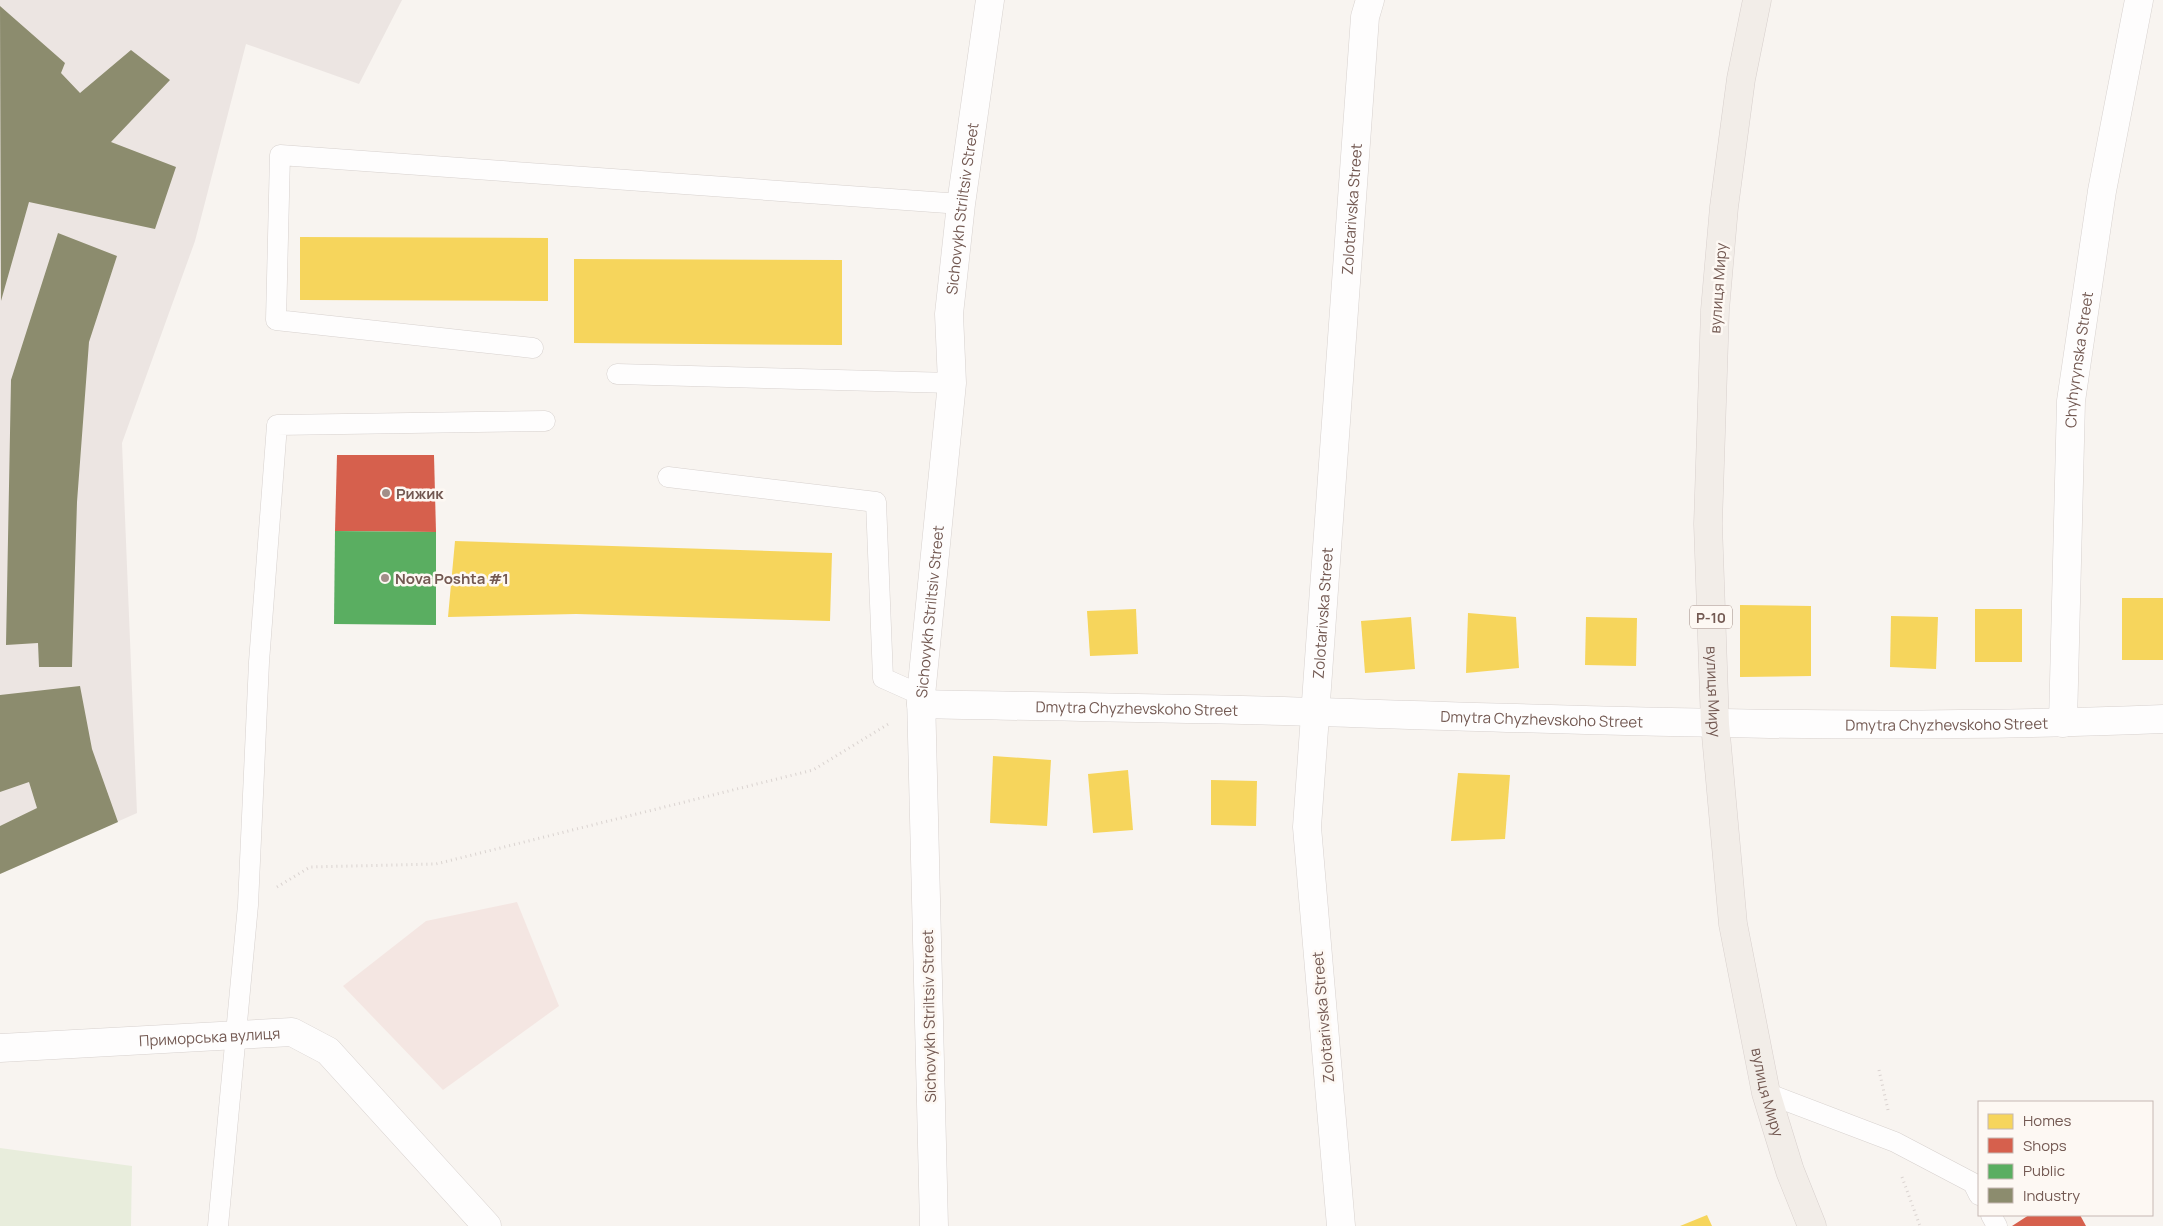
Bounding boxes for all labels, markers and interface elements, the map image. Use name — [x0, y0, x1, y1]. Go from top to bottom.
street label: Sichovykh Striltsiv Street — [941, 121, 983, 296]
street label: Zolotarivska Street — [1336, 143, 1366, 276]
street label: вулиця Миру — [1704, 242, 1732, 334]
street label: Chyhyrynska Street — [2060, 290, 2098, 428]
place label: Рижик — [396, 483, 444, 504]
marker: Рижик — [380, 487, 392, 499]
street label: Sichovykh Striltsiv Street — [910, 524, 948, 699]
street label: Zolotarivska Street — [1307, 546, 1338, 680]
place label: Nova Poshta #1 — [395, 568, 509, 589]
marker: Nova Poshta #1 — [379, 572, 391, 584]
road number: Р-10 — [1690, 606, 1732, 628]
street label: вулиця Миру — [1702, 646, 1727, 738]
street label: Dmytra Chyzhevskoho Street — [1035, 696, 1239, 720]
street label: Dmytra Chyzhevskoho Street — [1440, 705, 1643, 732]
street label: Dmytra Chyzhevskoho Street — [1845, 712, 2048, 735]
street label: Sichovykh Striltsiv Street — [917, 929, 941, 1103]
street label: Zolotarivska Street — [1307, 950, 1339, 1084]
street label: Приморська вулиця — [138, 1022, 281, 1051]
street label: вулиця Миру — [1747, 1046, 1789, 1139]
legend — [1978, 1101, 2153, 1216]
text: Homes — [2023, 1110, 2072, 1131]
text: Shops — [2023, 1135, 2067, 1156]
text: Public — [2023, 1160, 2065, 1181]
text: Industry — [2023, 1185, 2080, 1206]

